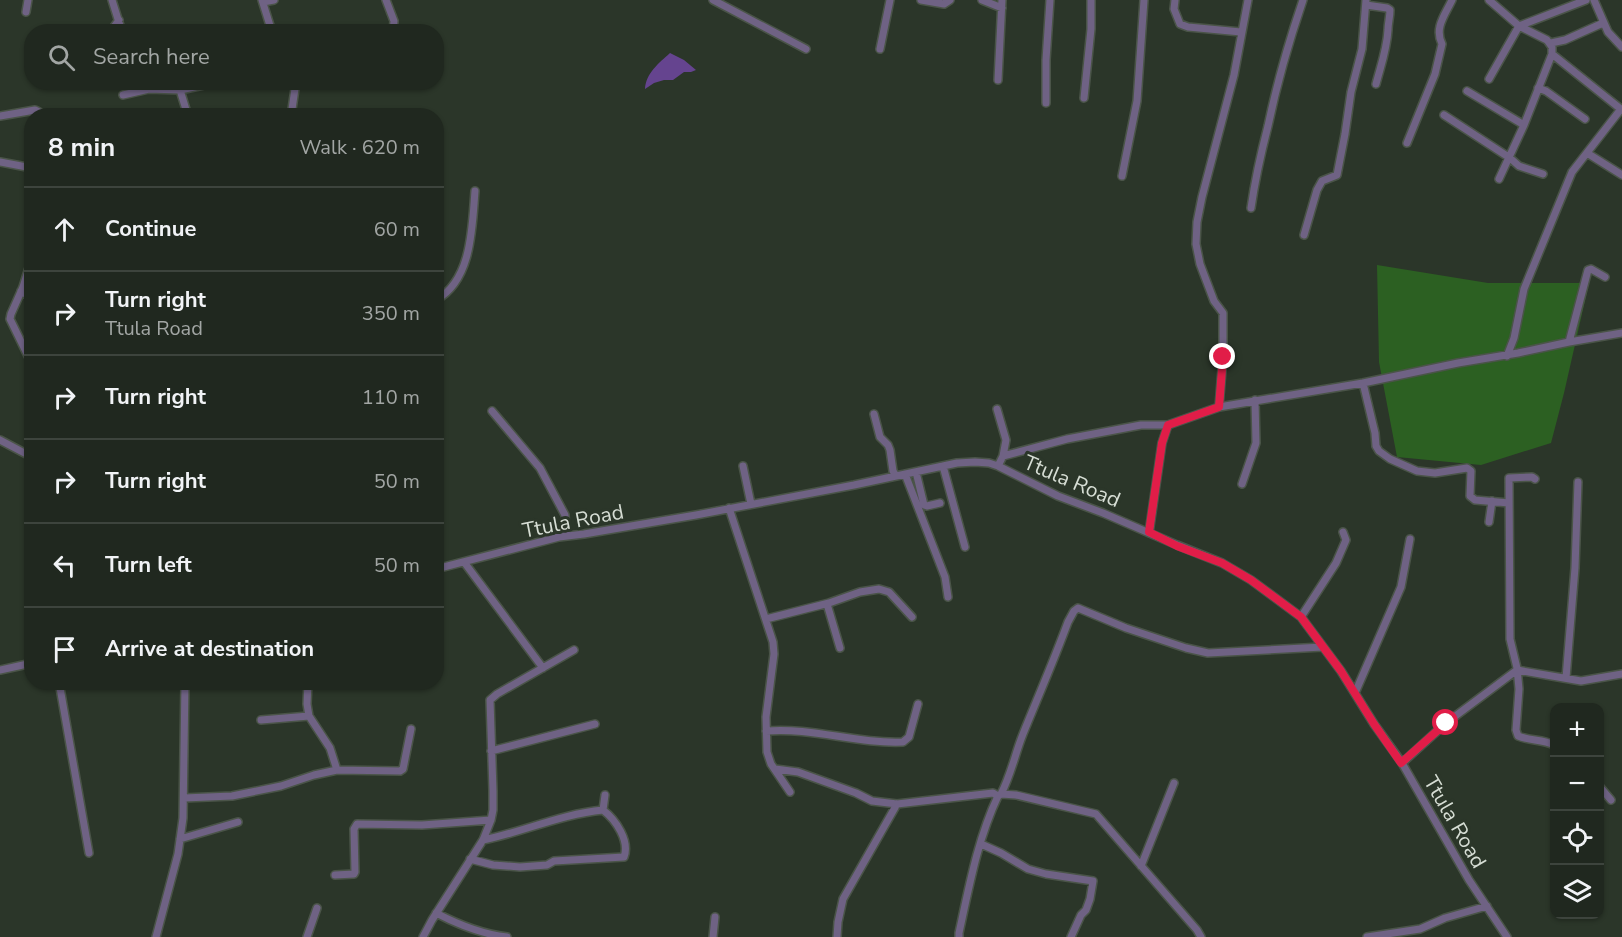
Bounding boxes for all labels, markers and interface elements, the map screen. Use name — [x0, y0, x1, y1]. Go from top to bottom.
search box — [24, 24, 444, 90]
icon: search — [45, 41, 78, 74]
text: Search here — [93, 42, 210, 72]
text: 8 min — [48, 130, 115, 165]
text: Walk · 620 m — [300, 134, 420, 161]
icon: ahead — [48, 213, 81, 246]
text: Continue — [105, 214, 196, 244]
text: 60 m — [374, 216, 420, 243]
text: Turn right — [105, 285, 206, 315]
icon: right — [48, 297, 81, 330]
text: 350 m — [362, 300, 420, 327]
text: Ttula Road — [105, 315, 203, 342]
route end — [1209, 343, 1235, 369]
icon: right — [48, 381, 81, 414]
text: Turn right — [105, 382, 206, 412]
text: 110 m — [362, 384, 420, 411]
street label: Ttula Road — [1019, 448, 1125, 514]
icon: right — [48, 465, 81, 498]
text: Turn right — [105, 466, 206, 496]
text: 50 m — [374, 468, 420, 495]
street label: Ttula Road — [520, 497, 626, 545]
icon: left — [48, 549, 81, 582]
text: Turn left — [105, 550, 192, 580]
text: 50 m — [374, 552, 420, 579]
icon: arrive — [48, 633, 81, 666]
text: Arrive at destination — [105, 634, 314, 664]
map controls — [1550, 703, 1604, 919]
button: + — [1550, 703, 1604, 757]
route start — [1432, 709, 1458, 735]
button: − — [1550, 757, 1604, 811]
street label: Ttula Road — [1417, 771, 1493, 873]
button: locate — [1550, 811, 1604, 865]
button: layers — [1550, 865, 1604, 919]

